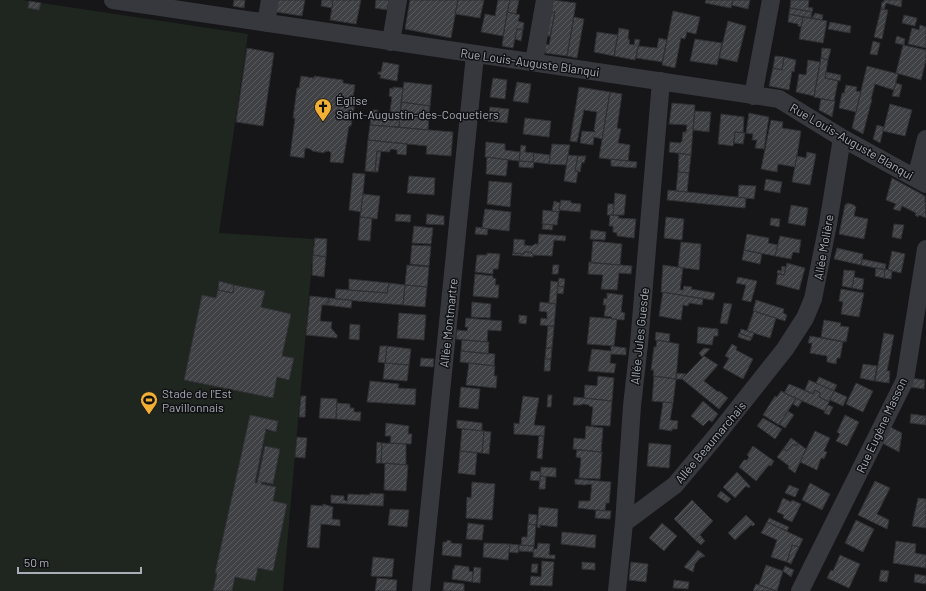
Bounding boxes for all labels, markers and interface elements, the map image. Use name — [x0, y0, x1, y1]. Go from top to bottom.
street label: Rue Louis-Auguste Blanqui — [460, 45, 600, 79]
place label: Église Saint-Augustin-des-Coquetiers — [336, 93, 499, 121]
church icon: Église Saint-Augustin-des-Coquetiers — [313, 97, 333, 122]
street label: Rue Louis-Auguste Blanqui — [788, 100, 916, 182]
street label: Allée Molière — [810, 213, 836, 281]
street label: Allée Montmartre — [436, 278, 460, 368]
street label: Allée Jules Guesde — [627, 287, 651, 385]
street label: Rue Eugène Masson — [853, 375, 909, 475]
place label: Stade de l'Est Pavillonnais — [162, 386, 232, 414]
sports icon: Stade de l'Est Pavillonnais — [139, 390, 159, 415]
street label: Allée Beaumarchais — [672, 398, 748, 486]
scale bar — [18, 549, 141, 575]
text: 50 m — [24, 555, 49, 569]

